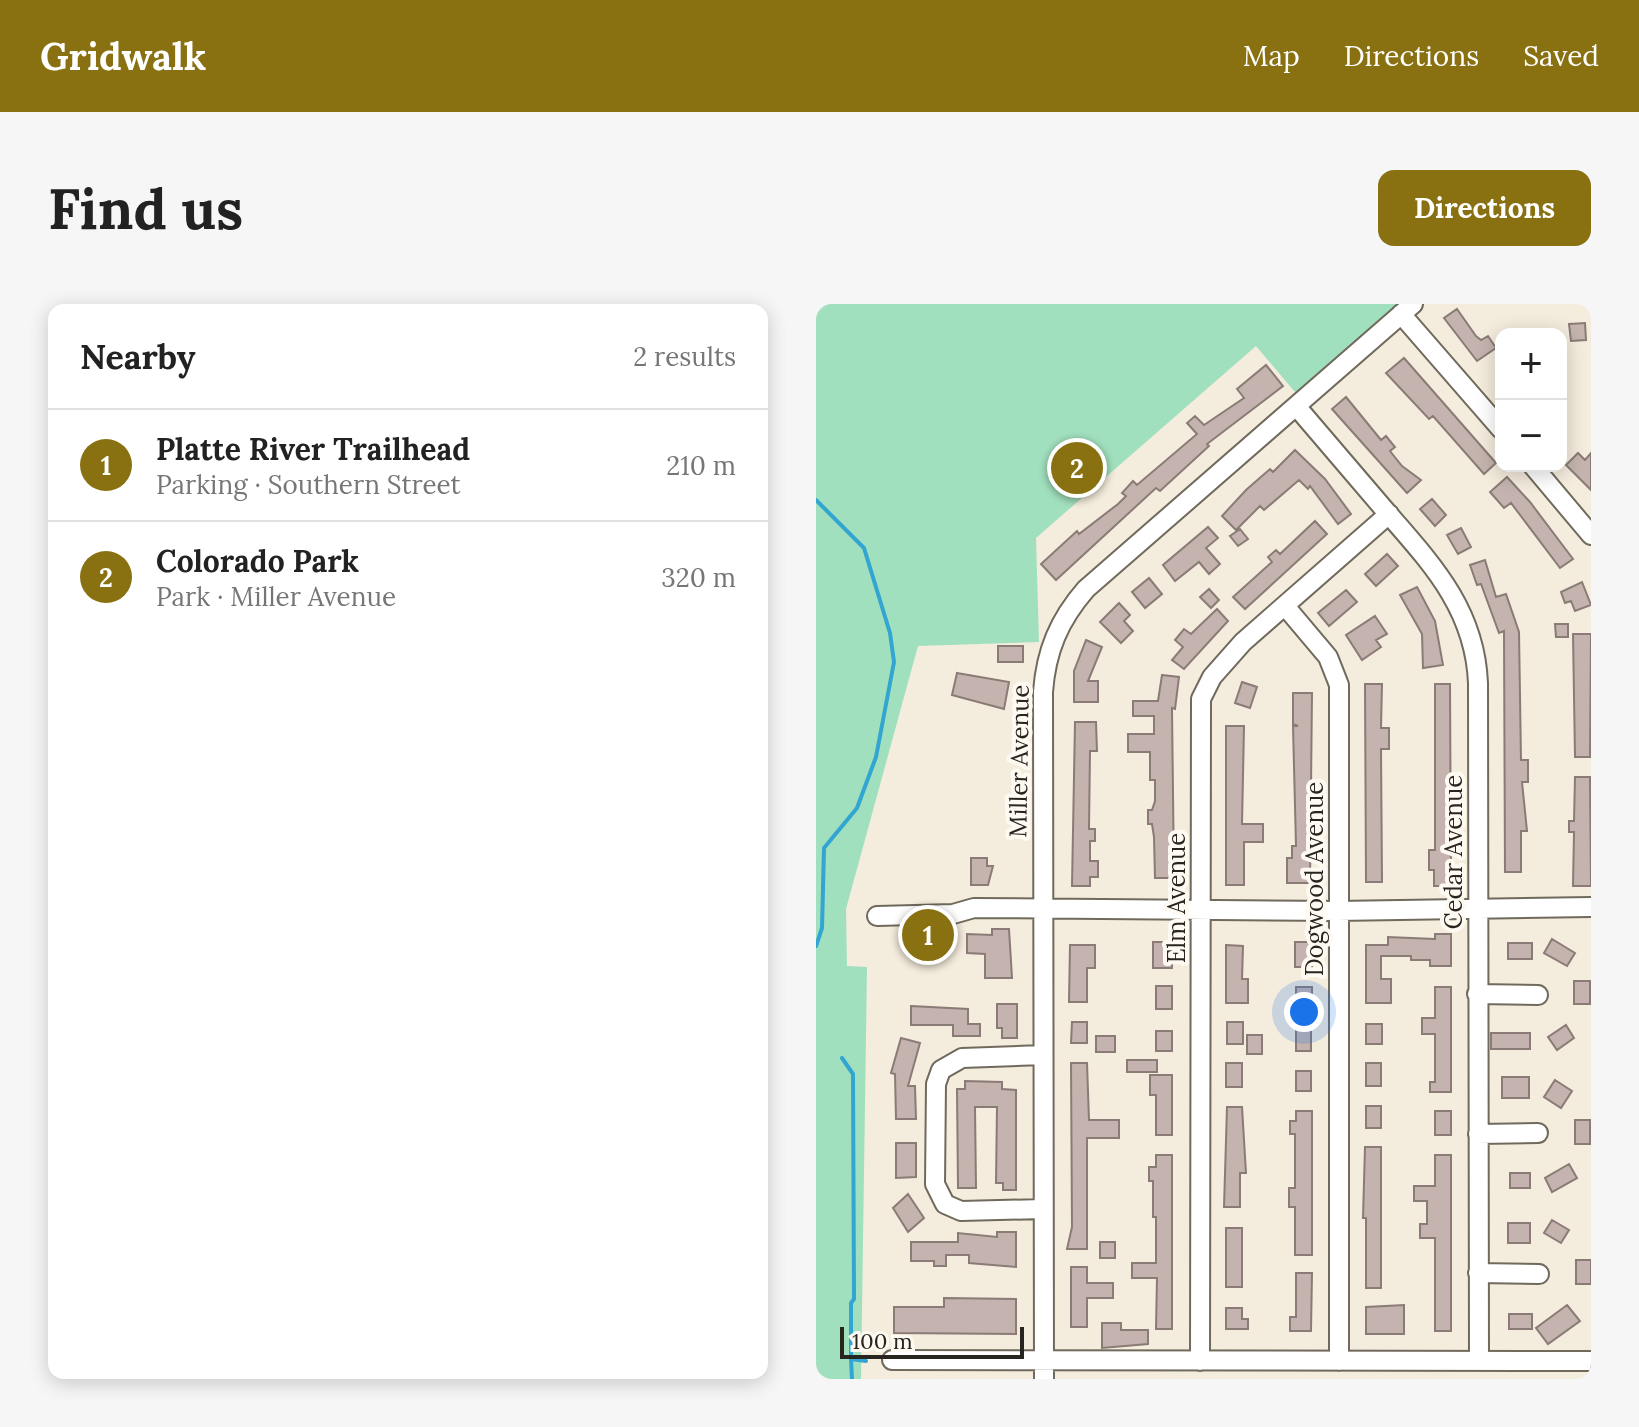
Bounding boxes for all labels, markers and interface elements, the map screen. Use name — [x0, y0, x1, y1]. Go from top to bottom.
text: Gridwalk — [40, 32, 206, 80]
text: Map — [1243, 38, 1300, 74]
text: Directions — [1344, 38, 1479, 74]
text: Saved — [1523, 38, 1599, 74]
button: Directions — [1378, 170, 1591, 246]
text: Find us — [48, 173, 243, 244]
map controls — [1495, 328, 1567, 472]
button: + — [1495, 328, 1567, 400]
text: Nearby — [80, 335, 196, 378]
text: 2 results — [633, 340, 736, 373]
button: − — [1495, 400, 1567, 472]
text: Platte River Trailhead — [156, 430, 470, 468]
pin: 2 — [1051, 438, 1103, 498]
text: 1 — [101, 449, 111, 482]
text: 210 m — [666, 449, 736, 482]
text: Parking · Southern Street — [156, 468, 461, 501]
text: Colorado Park — [156, 542, 359, 580]
text: 2 — [99, 561, 113, 594]
text: 320 m — [661, 561, 736, 594]
text: Park · Miller Avenue — [156, 580, 396, 613]
street label: Miller Avenue — [1002, 684, 1036, 838]
street label: Cedar Avenue — [1438, 775, 1469, 929]
street label: Dogwood Avenue — [1299, 782, 1330, 976]
street label: Elm Avenue — [1161, 833, 1192, 963]
pin: 1 — [902, 905, 954, 965]
your location — [1284, 992, 1324, 1032]
scale bar — [840, 1323, 1024, 1359]
text: 100 m — [852, 1327, 913, 1355]

